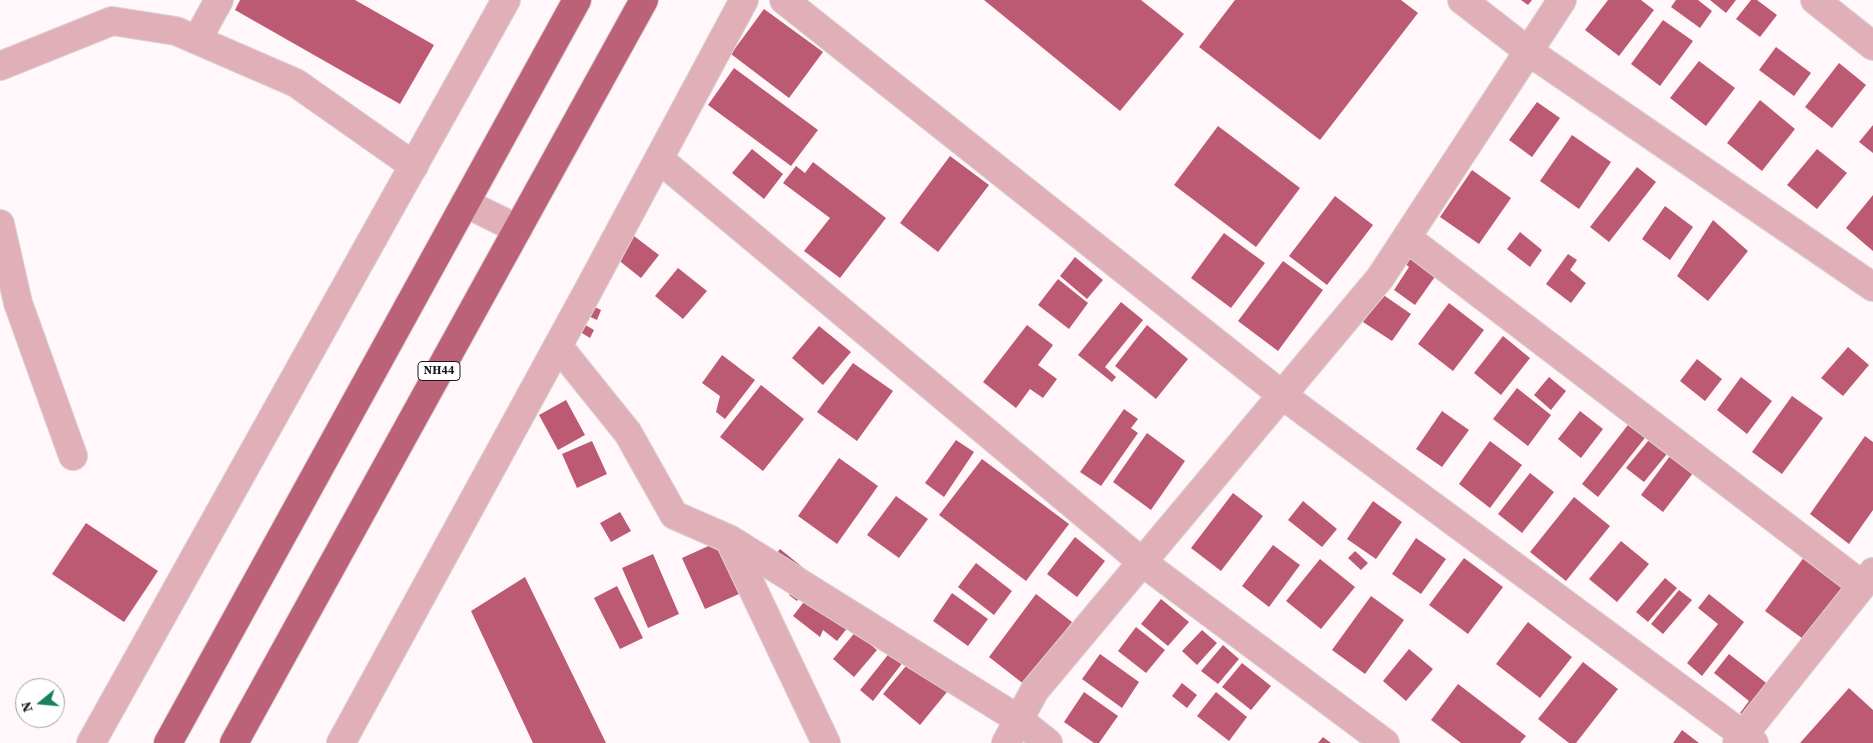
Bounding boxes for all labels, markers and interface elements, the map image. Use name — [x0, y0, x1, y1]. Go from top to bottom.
road number: NH44 — [418, 362, 460, 381]
north arrow — [15, 678, 65, 728]
text: N — [16, 699, 38, 715]

